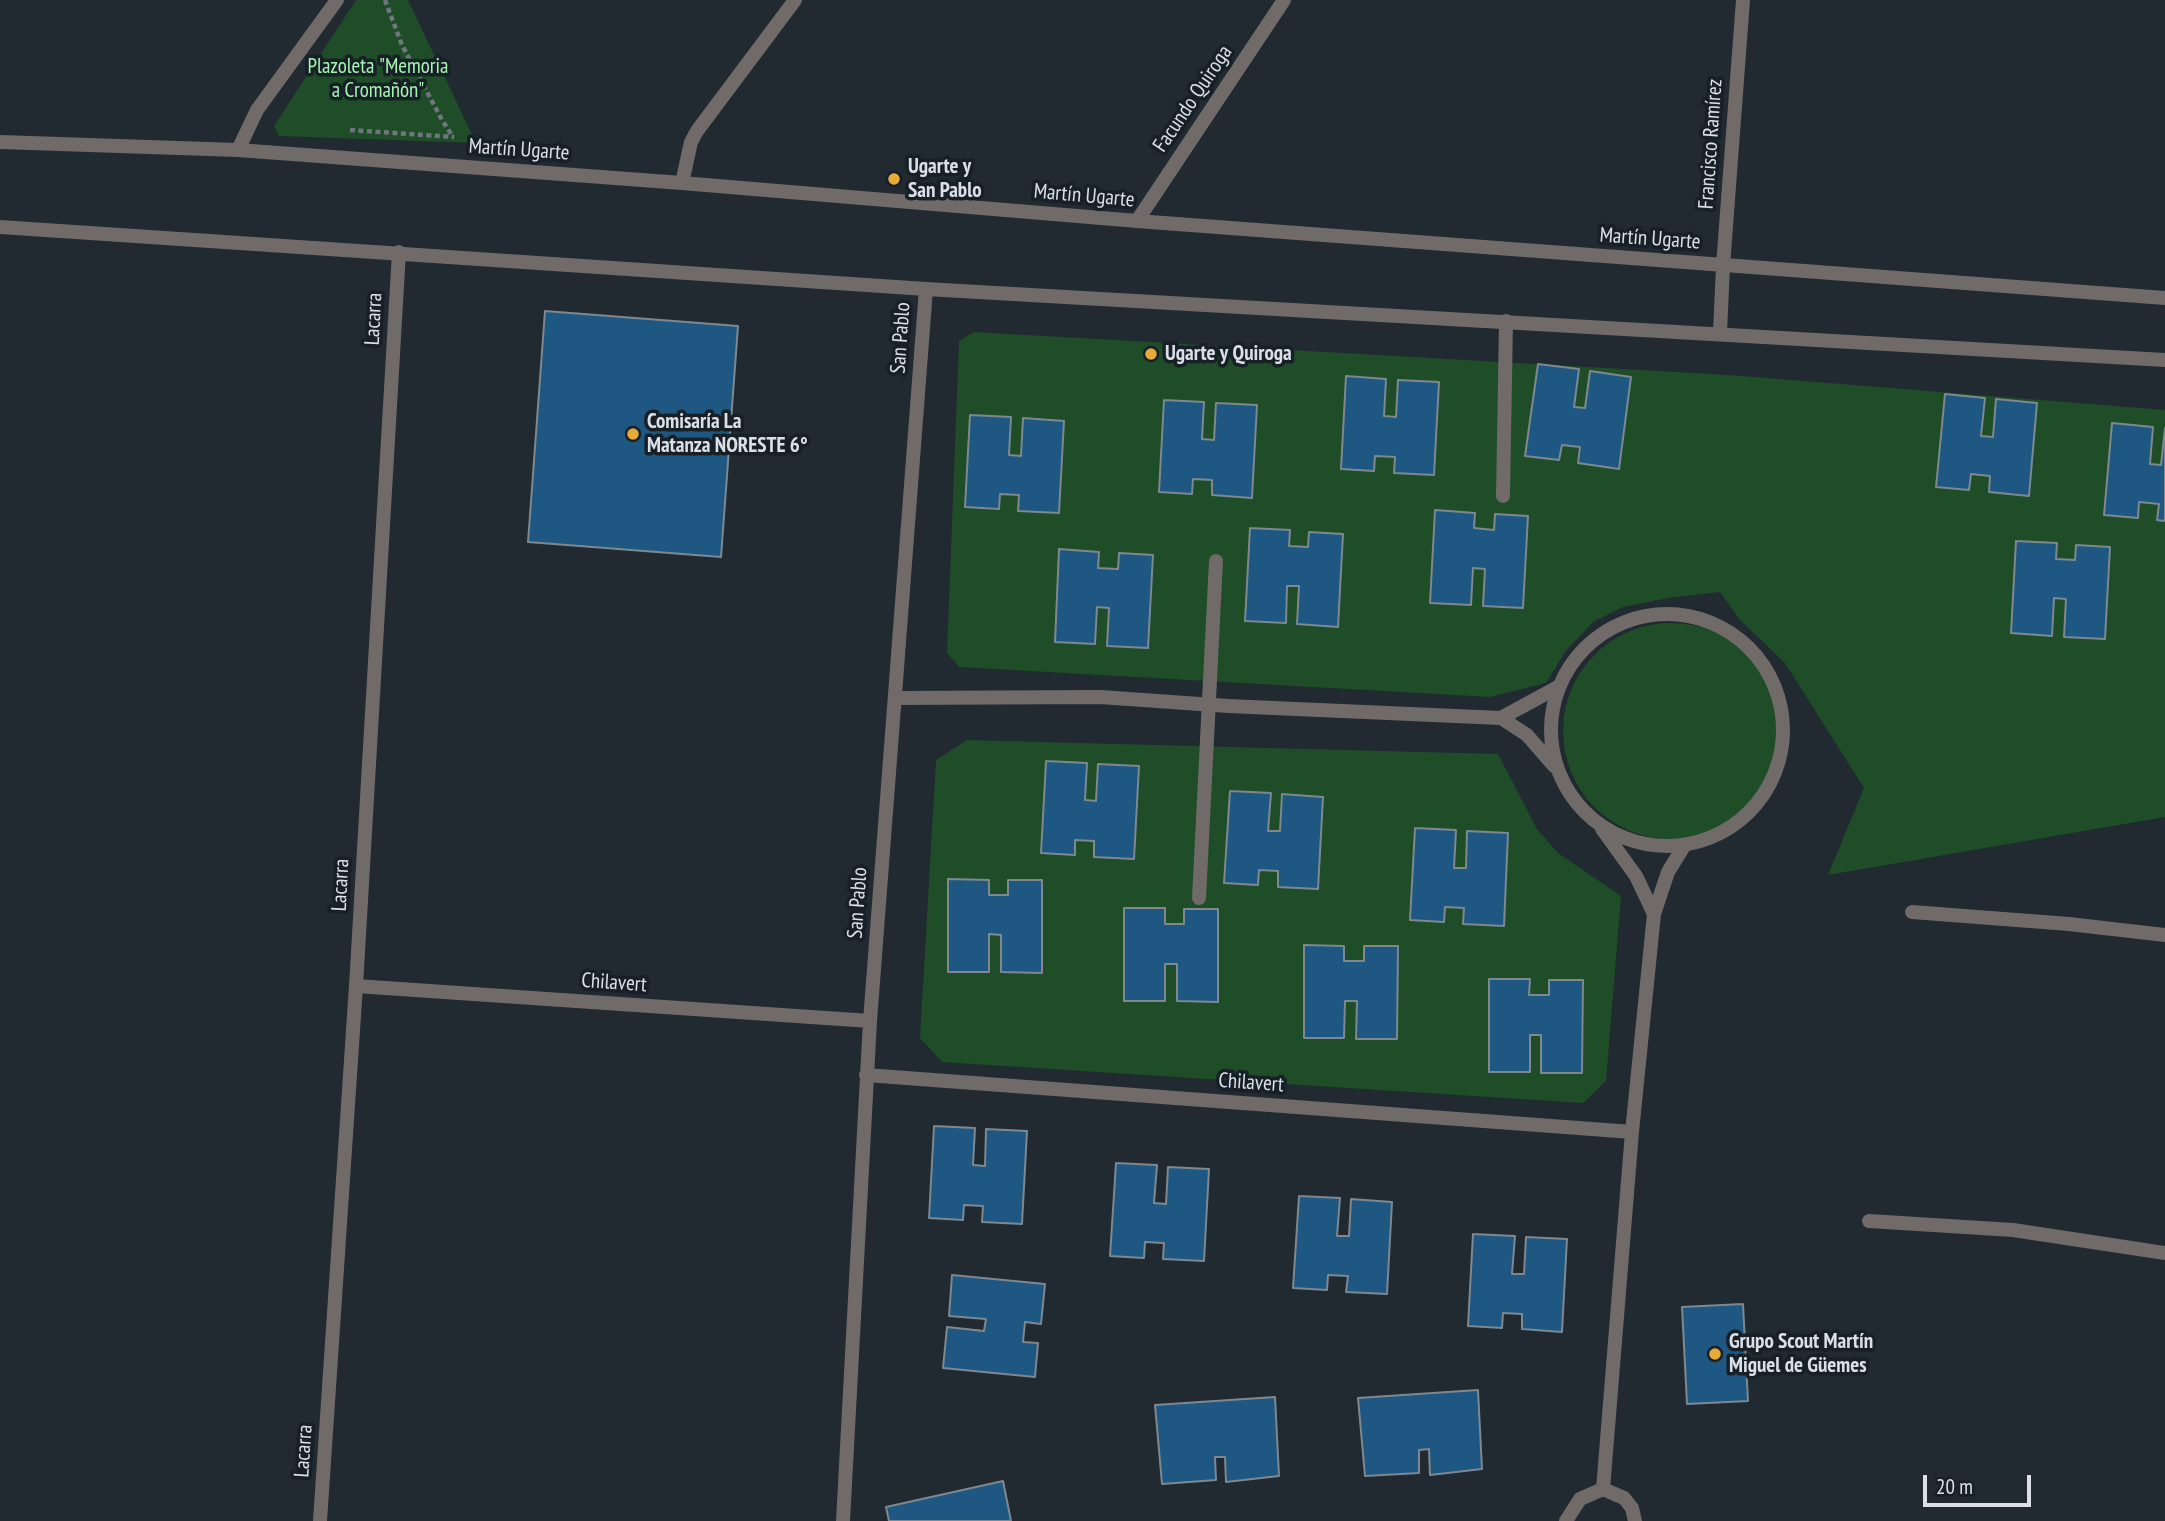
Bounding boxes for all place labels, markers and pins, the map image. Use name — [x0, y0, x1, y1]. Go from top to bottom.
place label: Ugarte y San Pablo — [908, 154, 982, 204]
marker: Ugarte y San Pablo — [886, 171, 902, 187]
place label: Ugarte y Quiroga — [1165, 341, 1292, 367]
marker: Ugarte y Quiroga — [1143, 346, 1159, 362]
place label: Comisaría La Matanza NORESTE 6° — [647, 409, 808, 459]
marker: Comisaría La Matanza NORESTE 6° — [625, 426, 641, 442]
place label: Grupo Scout Martín Miguel de Güemes — [1729, 1329, 1873, 1379]
marker: Grupo Scout Martín Miguel de Güemes — [1707, 1346, 1723, 1362]

